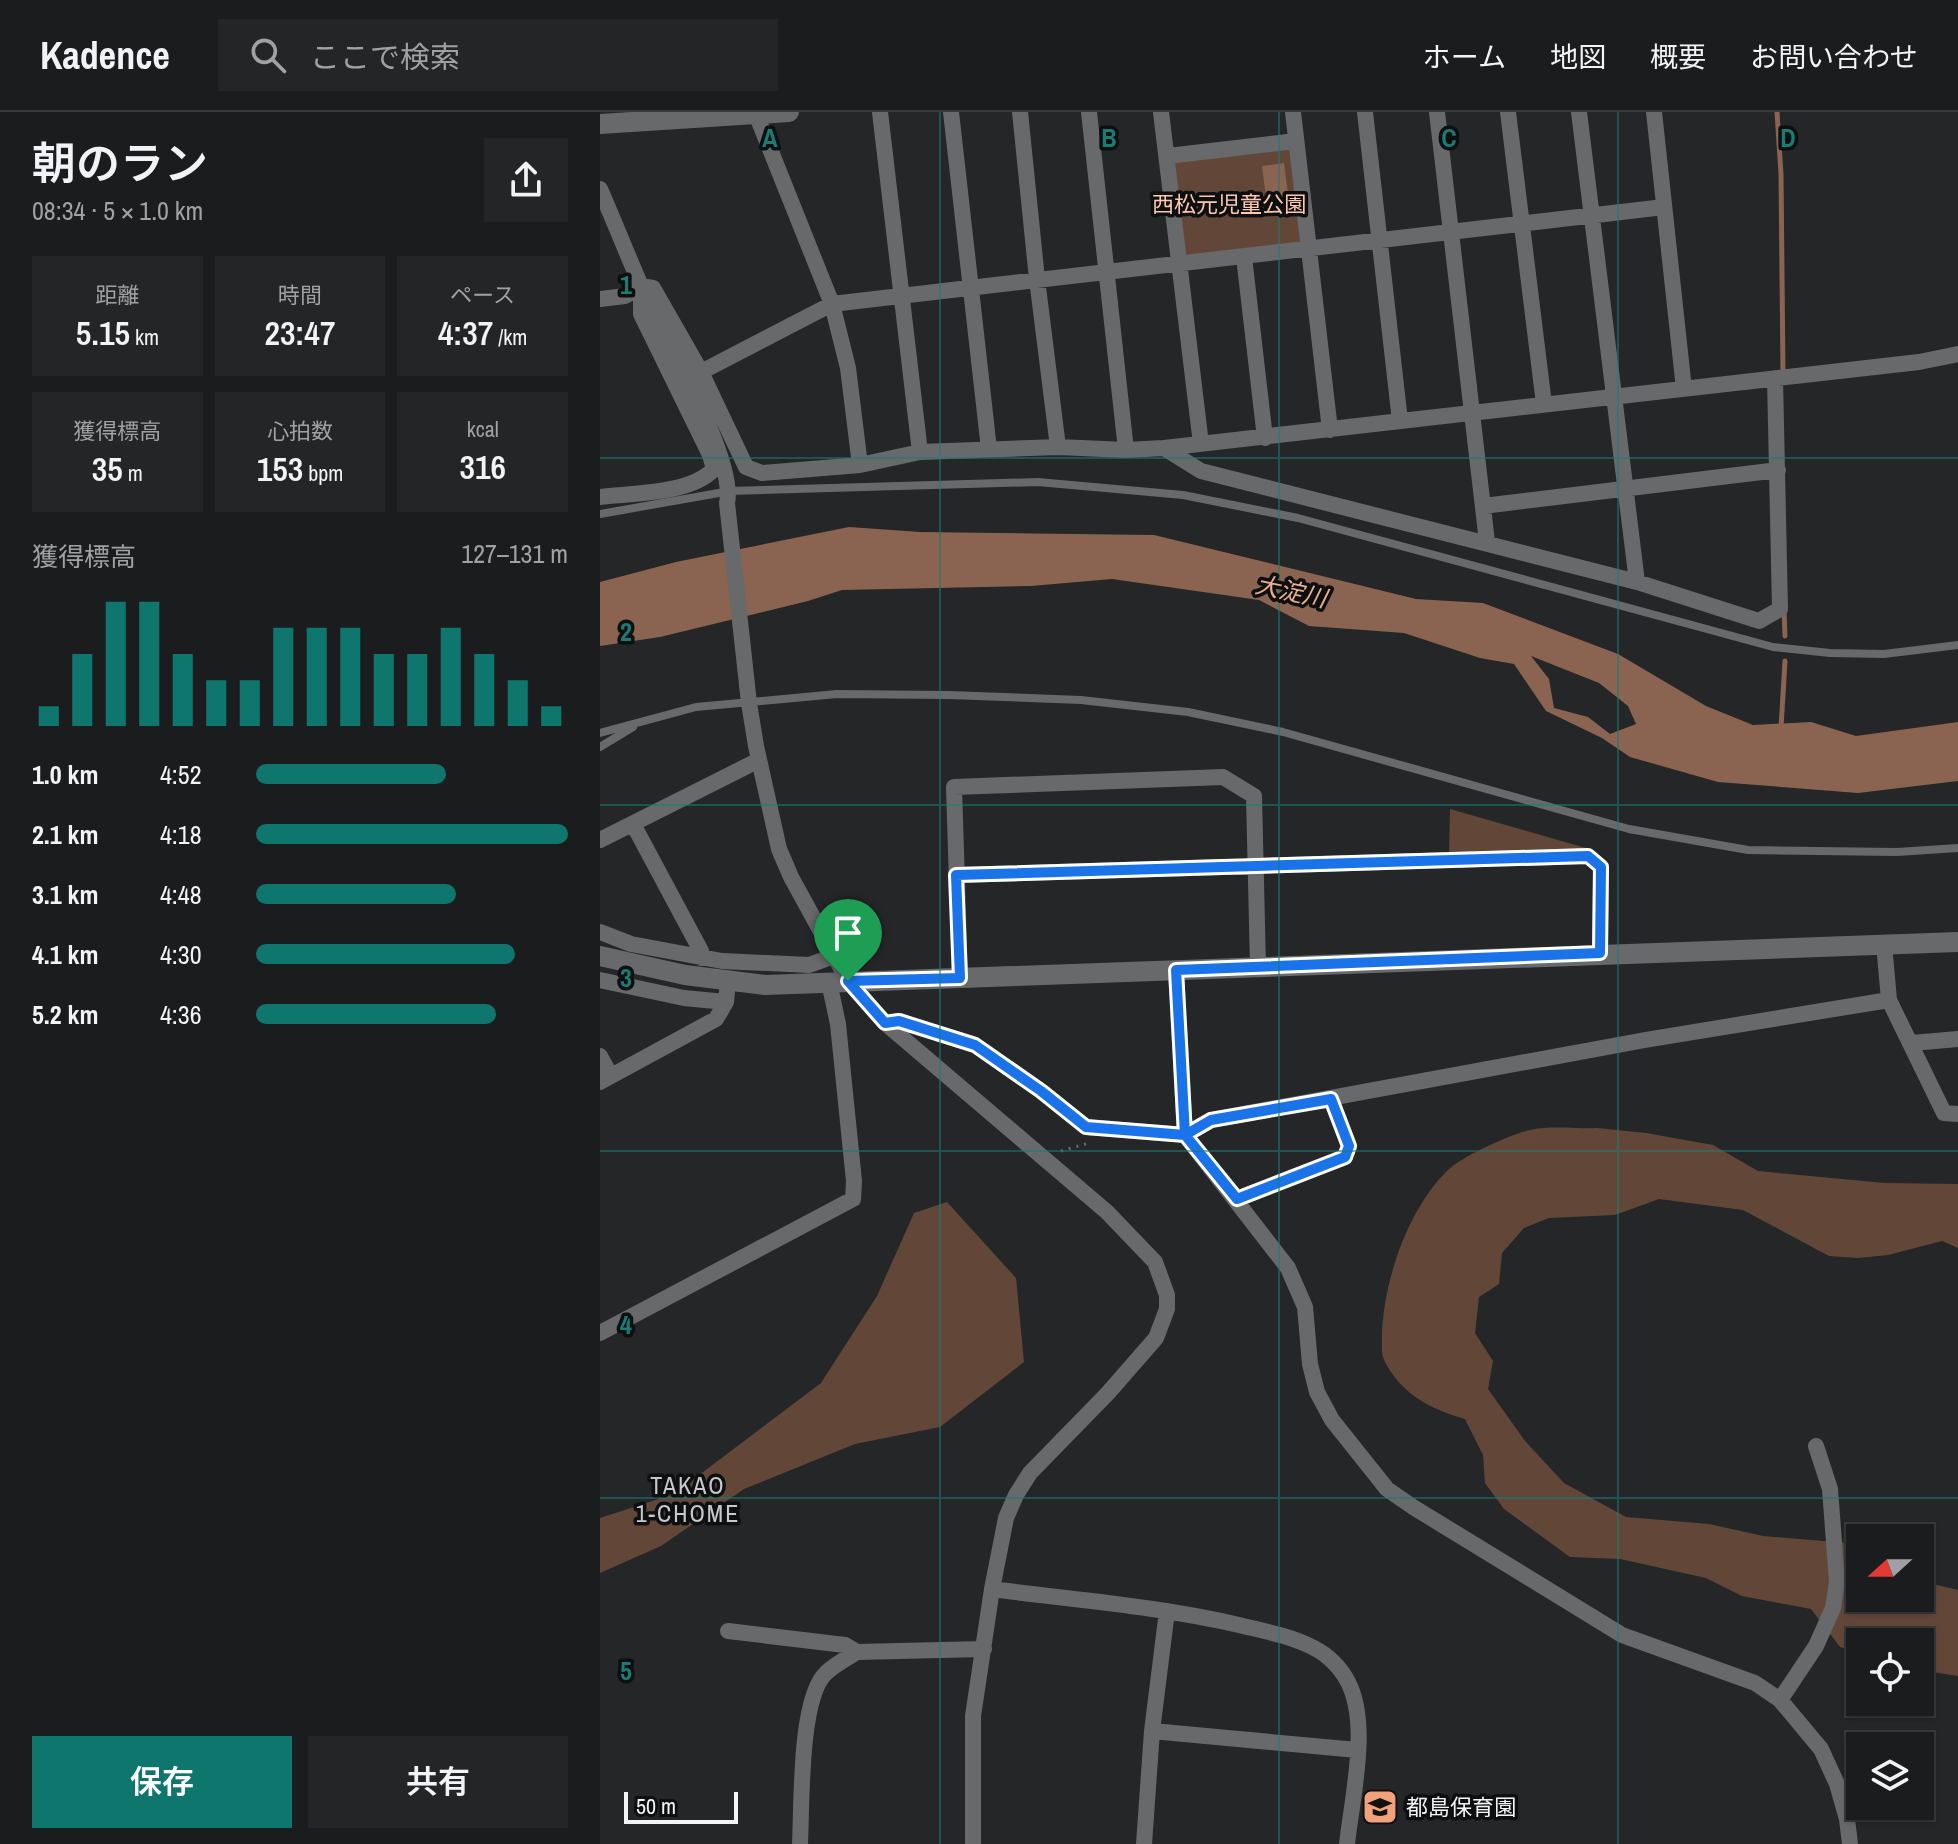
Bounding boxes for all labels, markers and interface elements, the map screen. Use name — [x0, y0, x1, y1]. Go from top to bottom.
search box — [218, 19, 778, 91]
text: Kadence — [40, 30, 170, 81]
icon: search — [246, 33, 290, 77]
text: ここで検索 — [310, 37, 460, 77]
text: ホーム — [1423, 38, 1506, 76]
text: 地図 — [1550, 38, 1606, 76]
text: 概要 — [1650, 38, 1706, 76]
text: お問い合わせ — [1750, 38, 1918, 76]
text: A — [762, 120, 778, 155]
text: B — [1101, 120, 1117, 155]
text: C — [1441, 120, 1457, 155]
text: D — [1780, 120, 1796, 155]
text: 朝のラン — [32, 133, 208, 193]
button: share — [484, 138, 568, 222]
park label: 西松元児童公園 — [1152, 189, 1306, 219]
text: 08:34 · 5 × 1.0 km — [32, 193, 203, 228]
text: 1 — [620, 267, 632, 302]
text: 距離 — [95, 280, 139, 310]
text: 時間 — [278, 280, 322, 310]
text: ペース — [450, 280, 515, 310]
text: 5.15 — [76, 310, 130, 356]
text: 23:47 — [265, 310, 335, 356]
text: 4:37 — [438, 310, 493, 356]
text: km — [130, 322, 159, 352]
text: /km — [493, 322, 527, 352]
text: kcal — [467, 414, 499, 444]
text: 獲得標高 — [73, 416, 161, 446]
text: 心拍数 — [267, 416, 333, 446]
text: 316 — [459, 444, 506, 490]
text: 35 — [92, 446, 123, 492]
text: 153 — [257, 446, 303, 492]
text: m — [123, 458, 143, 488]
text: bpm — [303, 458, 343, 488]
text: 127–131 m — [461, 536, 568, 571]
text: 獲得標高 — [32, 539, 136, 574]
water label: 大淀川 — [1253, 568, 1333, 615]
text: 2 — [620, 614, 632, 649]
text: 1.0 km — [32, 757, 98, 792]
text: 4:52 — [160, 757, 202, 792]
text: 2.1 km — [32, 817, 98, 852]
text: 4:18 — [160, 817, 202, 852]
text: 3.1 km — [32, 877, 98, 912]
text: 4:48 — [160, 877, 202, 912]
pin — [814, 899, 882, 981]
icon: arrive — [826, 911, 870, 955]
text: 4.1 km — [32, 937, 98, 972]
text: 4:30 — [160, 937, 202, 972]
text: 3 — [620, 960, 632, 995]
text: 5.2 km — [32, 997, 98, 1032]
text: 4:36 — [160, 997, 202, 1032]
text: 4 — [620, 1307, 632, 1342]
district label: TAKAO 1-CHOME — [636, 1469, 740, 1529]
north arrow — [1846, 1524, 1934, 1612]
map controls — [1846, 1524, 1934, 1820]
button: locate — [1846, 1628, 1934, 1716]
text: 5 — [620, 1653, 632, 1688]
button: layers — [1846, 1732, 1934, 1820]
button: 保存 — [32, 1736, 292, 1828]
button: 共有 — [308, 1736, 568, 1828]
scale bar — [624, 1788, 738, 1824]
school or university icon: 都島保育園 — [1361, 1788, 1399, 1826]
text: 50 m — [636, 1791, 676, 1821]
place label: 都島保育園 — [1406, 1792, 1516, 1822]

